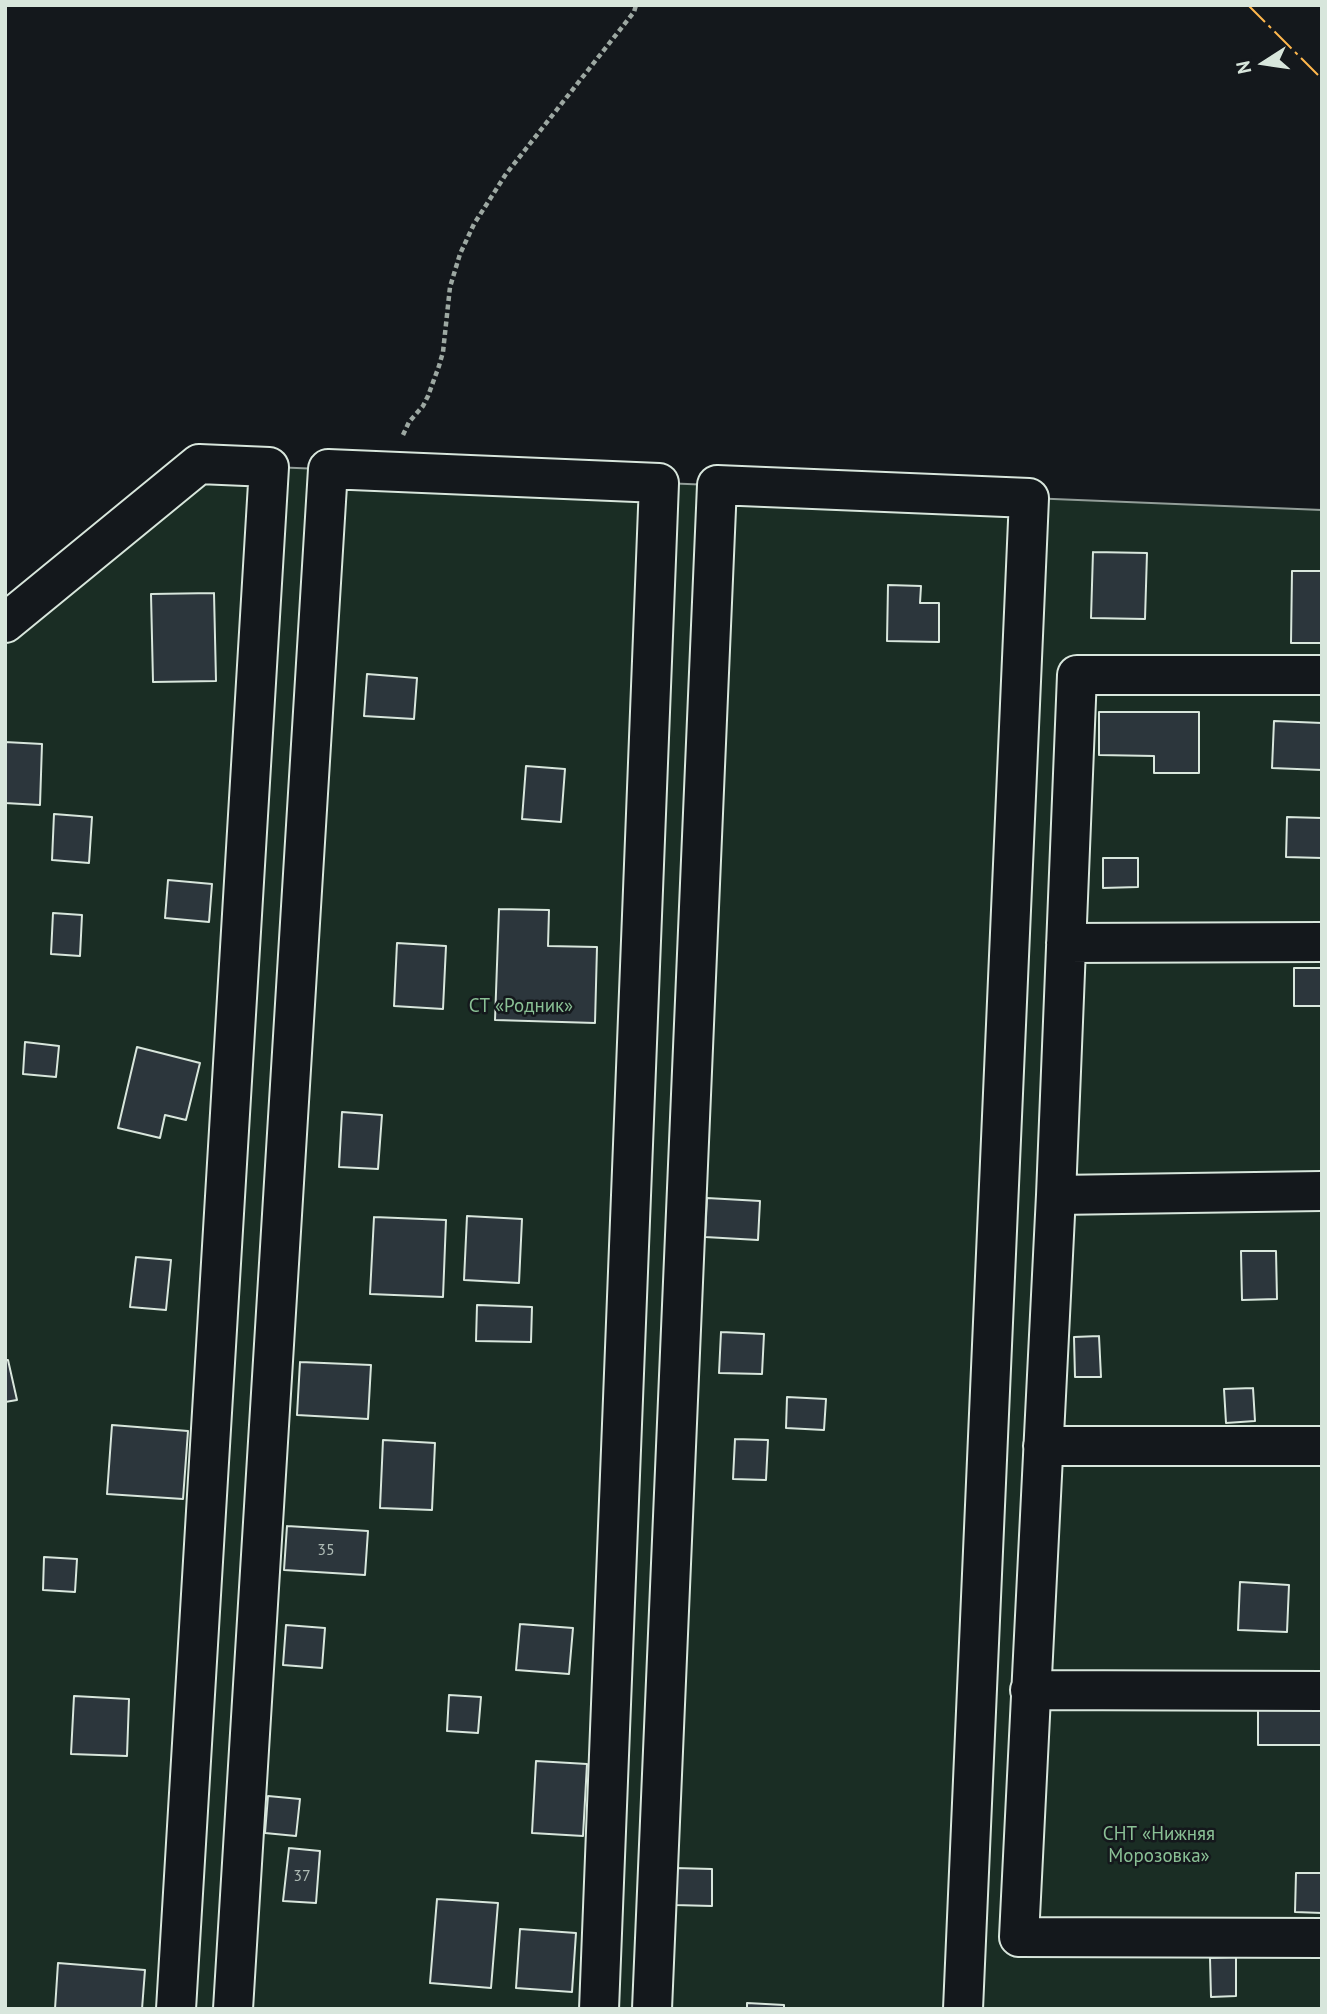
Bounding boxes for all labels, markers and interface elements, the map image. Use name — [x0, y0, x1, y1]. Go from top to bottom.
north arrow — [1229, 28, 1299, 98]
text: N — [1230, 59, 1256, 76]
park label: СТ «Родник» — [469, 996, 573, 1018]
house number: 35 — [317, 1540, 335, 1560]
park label: СНТ «Нижняя Морозовка» — [1103, 1824, 1215, 1868]
house number: 37 — [293, 1866, 311, 1886]

